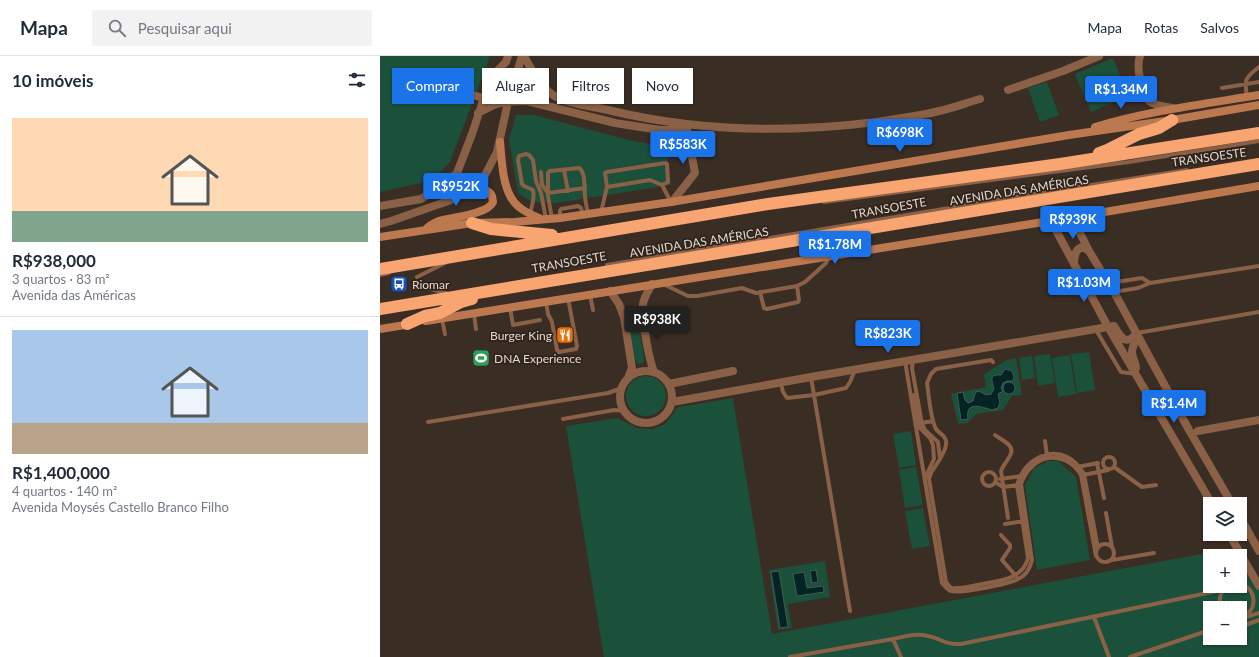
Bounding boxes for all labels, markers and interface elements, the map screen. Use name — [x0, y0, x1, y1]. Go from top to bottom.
search box — [92, 10, 372, 46]
text: Mapa — [20, 16, 68, 39]
icon: search — [106, 17, 128, 39]
text: Pesquisar aqui — [138, 19, 232, 37]
text: Mapa — [1087, 19, 1122, 36]
text: Rotas — [1144, 19, 1178, 36]
text: Salvos — [1200, 19, 1239, 36]
chip: Comprar — [392, 68, 474, 104]
chip: Alugar — [482, 68, 549, 104]
chip: Filtros — [557, 68, 624, 104]
chip: Novo — [632, 68, 693, 104]
icon: filters — [346, 69, 368, 91]
text: 10 imóveis — [12, 70, 93, 91]
pin: R$1.34M — [1084, 76, 1158, 110]
text: R$1.34M — [1094, 81, 1148, 97]
pin: R$698K — [867, 119, 933, 153]
text: R$698K — [876, 124, 924, 140]
pin: R$583K — [650, 131, 716, 165]
text: R$583K — [659, 136, 707, 152]
icon: home — [154, 144, 226, 216]
street label: TRANSOESTE — [1171, 144, 1247, 170]
street label: AVENIDA DAS AMÉRICAS — [948, 172, 1090, 208]
pin: R$952K — [423, 173, 489, 207]
text: R$952K — [432, 178, 480, 194]
street label: TRANSOESTE — [851, 194, 928, 222]
pin: R$939K — [1040, 206, 1106, 240]
text: R$939K — [1049, 211, 1097, 227]
street label: AVENIDA DAS AMÉRICAS — [628, 224, 770, 260]
pin: R$1.78M — [798, 231, 872, 265]
text: R$1.78M — [808, 236, 862, 252]
street label: TRANSOESTE — [531, 248, 608, 276]
text: R$938,000 — [12, 250, 96, 271]
pin: R$1.03M — [1047, 269, 1121, 303]
text: 3 quartos · 83 m² — [12, 271, 110, 287]
bus stop icon: Riomar — [389, 274, 409, 294]
text: R$1.03M — [1057, 274, 1111, 290]
place label: Riomar — [412, 277, 450, 292]
text: Avenida das Américas — [12, 287, 136, 303]
pin: R$938K — [624, 306, 690, 340]
text: R$938K — [633, 311, 681, 327]
pin: R$823K — [855, 320, 921, 354]
restaurant icon: Burger King — [555, 325, 575, 345]
text: R$823K — [864, 325, 912, 341]
place label: Burger King — [490, 328, 552, 343]
sports icon: DNA Experience — [471, 348, 491, 368]
place label: DNA Experience — [494, 351, 581, 366]
icon: home — [154, 356, 226, 428]
pin: R$1.4M — [1141, 390, 1207, 424]
text: R$1.4M — [1151, 395, 1197, 411]
text: R$1,400,000 — [12, 462, 110, 483]
text: 4 quartos · 140 m² — [12, 483, 117, 499]
map controls — [1203, 497, 1247, 645]
button: layers — [1203, 497, 1247, 541]
text: Avenida Moysés Castello Branco Filho — [12, 499, 229, 515]
button: + — [1203, 549, 1247, 593]
button: − — [1203, 601, 1247, 645]

